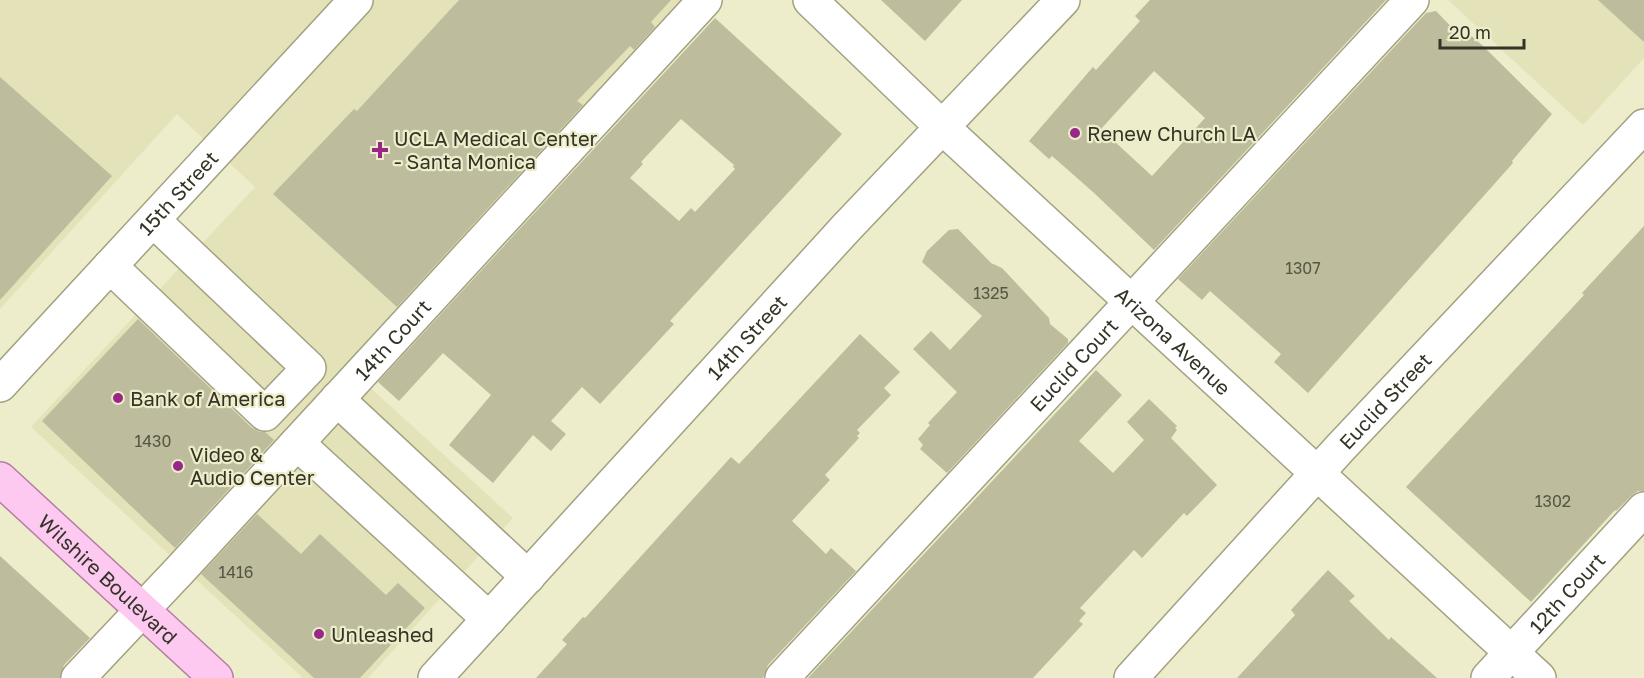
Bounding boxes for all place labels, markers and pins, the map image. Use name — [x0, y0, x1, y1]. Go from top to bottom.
place label: Renew Church LA — [1087, 121, 1256, 145]
place label: UCLA Medical Center - Santa Monica — [394, 126, 598, 173]
marker: Renew Church LA — [1068, 126, 1082, 140]
marker: UCLA Medical Center - Santa Monica — [371, 141, 389, 159]
place label: Bank of America — [130, 386, 285, 410]
marker: Bank of America — [111, 391, 125, 405]
place label: Video & Audio Center — [190, 442, 315, 489]
marker: Video & Audio Center — [171, 459, 185, 473]
place label: Unleashed — [331, 622, 434, 646]
marker: Unleashed — [312, 627, 326, 641]

